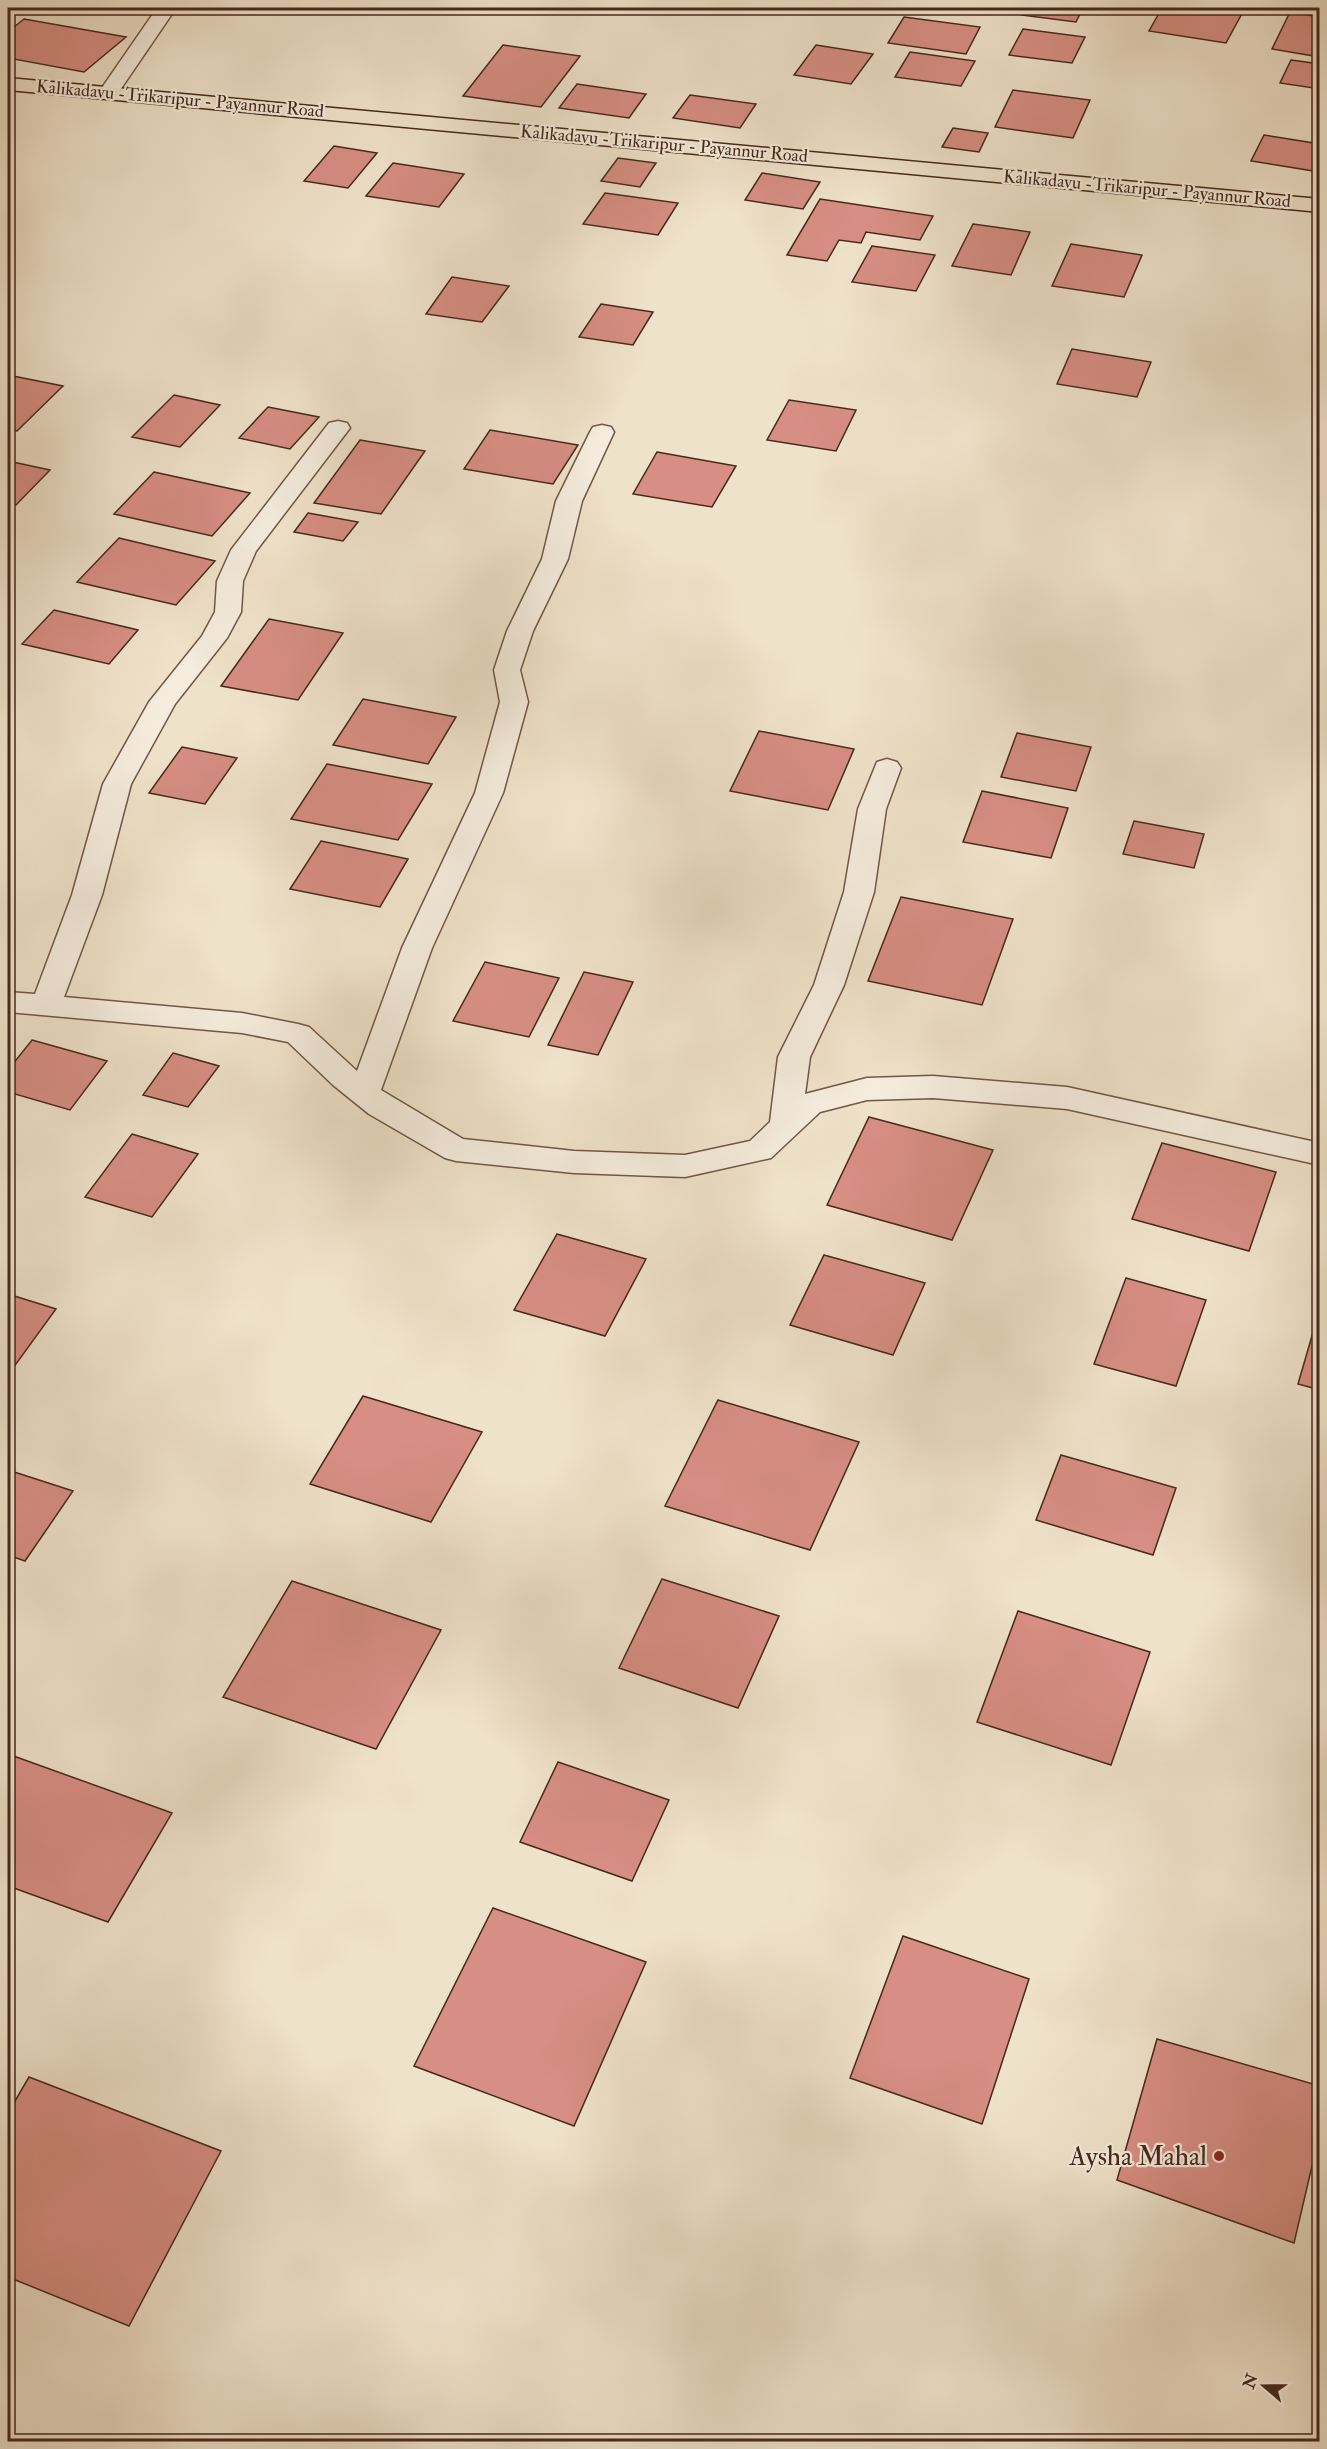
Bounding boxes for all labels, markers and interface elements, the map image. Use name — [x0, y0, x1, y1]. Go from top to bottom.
street label: Kalikadavu -Trikaripur - Payannur Road — [35, 75, 325, 123]
street label: Kalikadavu -Trikaripur - Payannur Road — [519, 120, 809, 168]
street label: Kalikadavu -Trikaripur - Payannur Road — [1002, 165, 1292, 213]
place label: Aysha Mahal — [1068, 2140, 1207, 2173]
marker: Aysha Mahal — [1212, 2149, 1226, 2163]
north arrow — [1234, 2356, 1294, 2416]
text: N — [1239, 2370, 1263, 2392]

